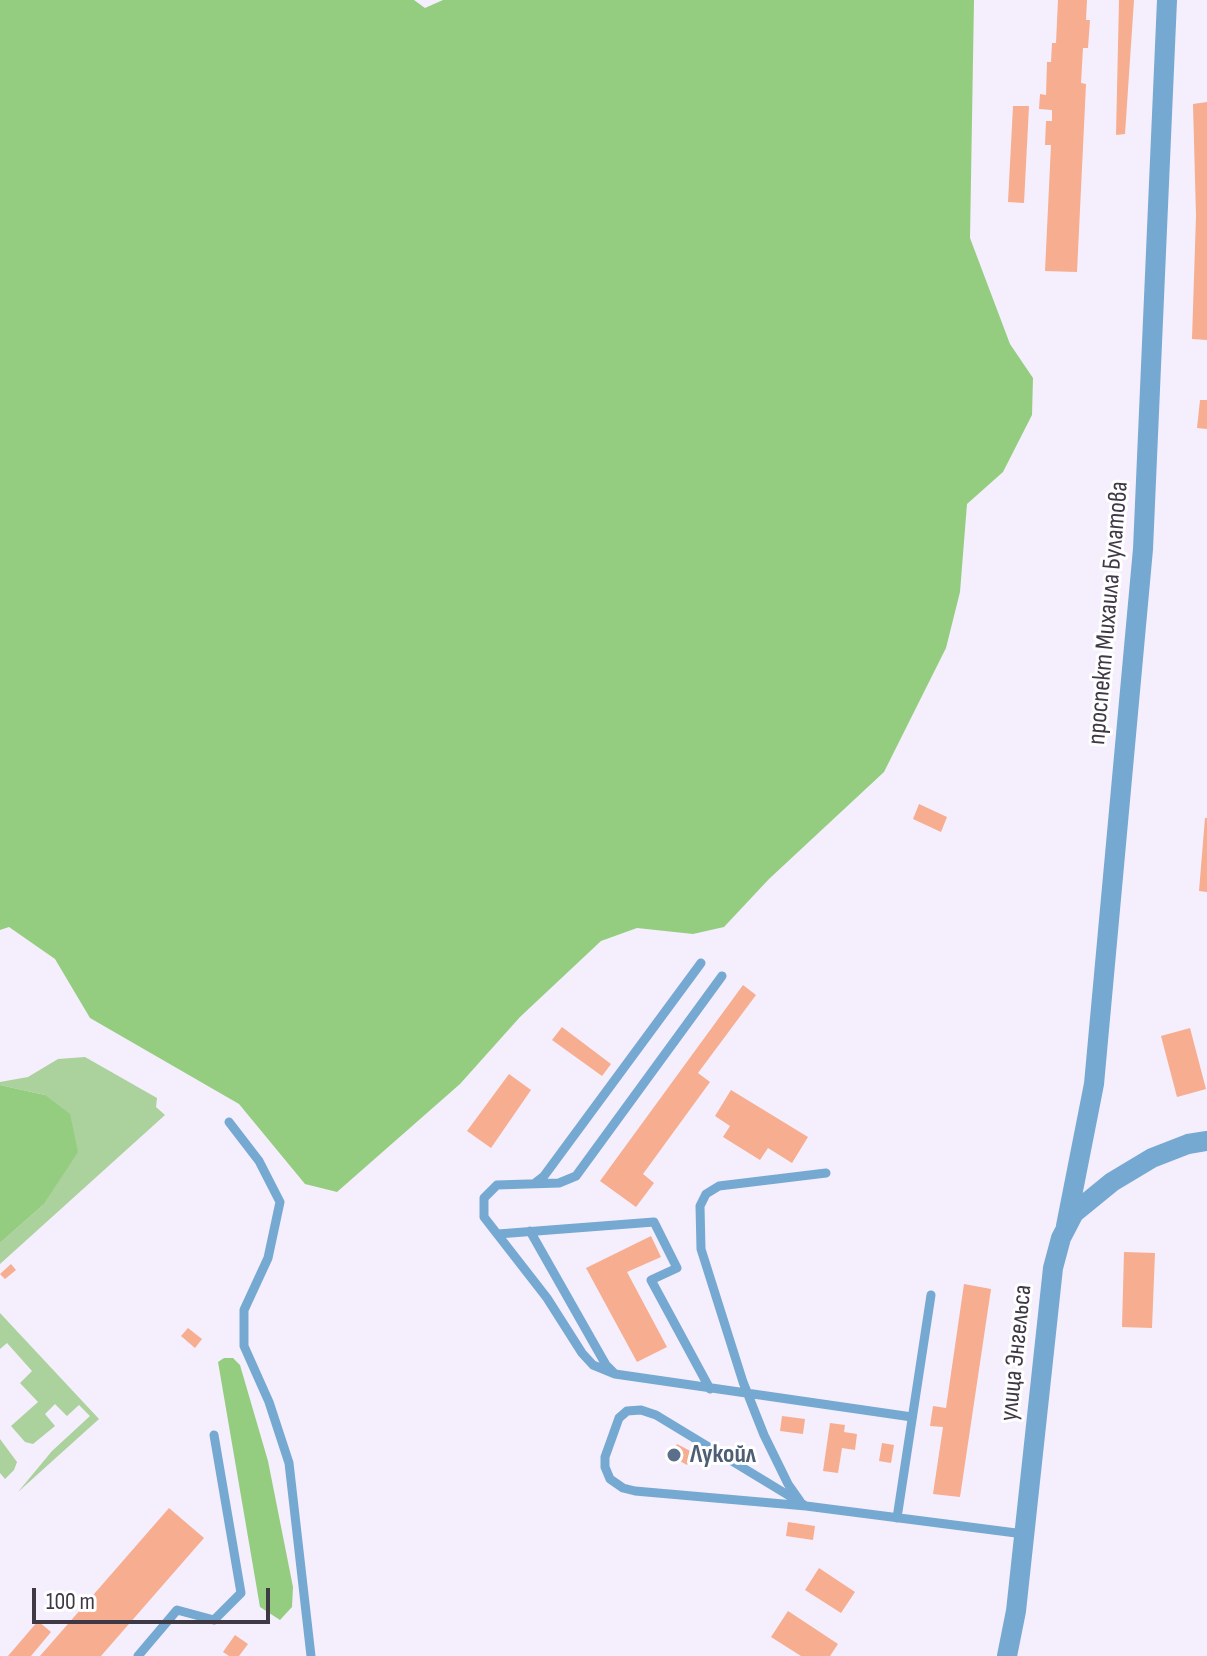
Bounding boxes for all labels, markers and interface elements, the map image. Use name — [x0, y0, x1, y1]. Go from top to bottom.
street label: проспект Михаила Булатова — [1082, 480, 1136, 746]
street label: улица Энгельса — [994, 1283, 1040, 1423]
place label: Лукойл — [690, 1439, 756, 1471]
marker: Лукойл — [665, 1446, 683, 1464]
scale bar — [36, 1572, 274, 1622]
text: 100 m — [46, 1587, 95, 1616]

